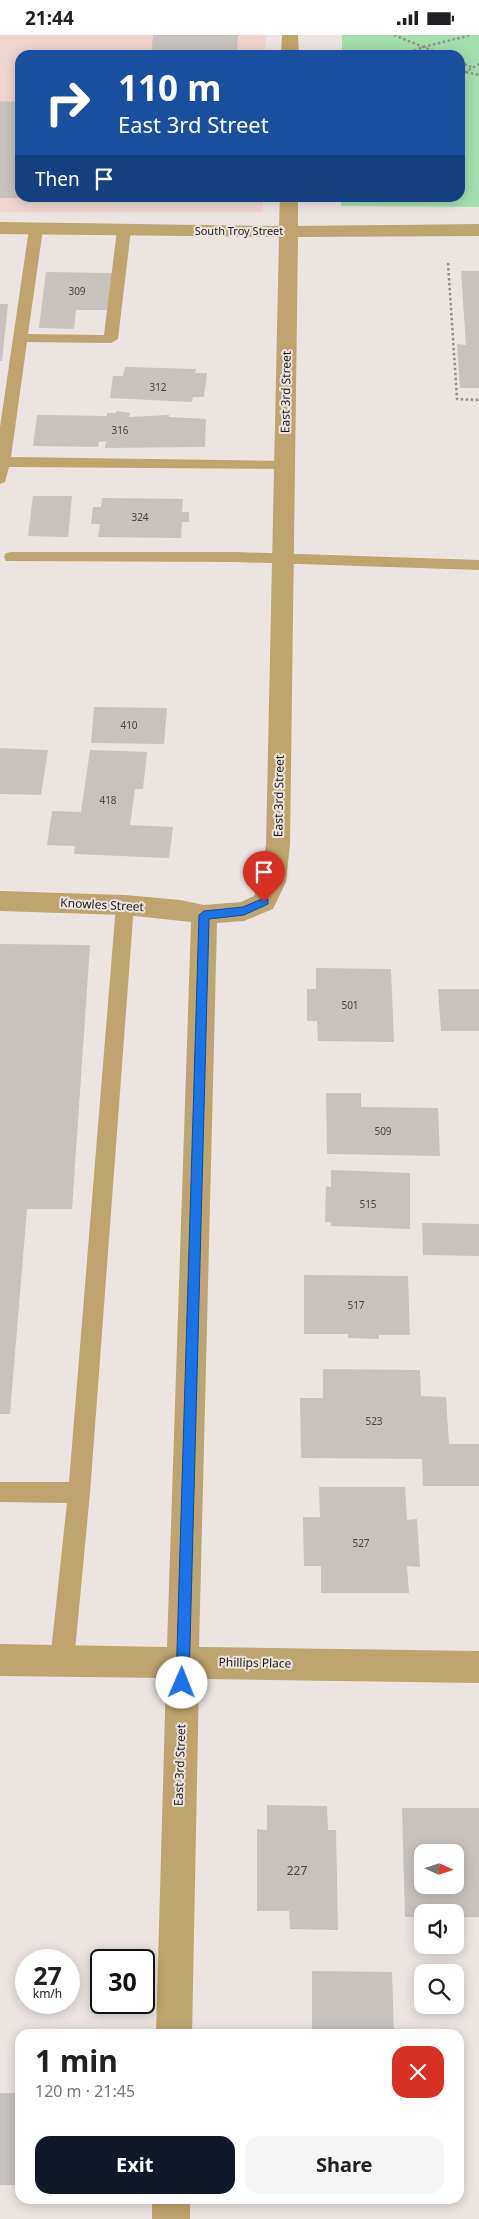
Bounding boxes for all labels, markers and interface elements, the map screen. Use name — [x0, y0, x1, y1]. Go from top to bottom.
text: 21:44 — [25, 5, 74, 31]
text: 110 m — [118, 64, 221, 111]
icon: right — [35, 70, 100, 135]
text: East 3rd Street — [118, 109, 269, 139]
icon: arrive — [90, 165, 118, 193]
text: Then — [35, 166, 80, 192]
street label: South Troy Street — [195, 223, 283, 238]
house number: 309 — [68, 284, 86, 298]
street label: East 3rd Street — [276, 350, 295, 433]
house number: 312 — [149, 380, 167, 394]
house number: 316 — [111, 423, 129, 437]
house number: 324 — [131, 510, 149, 524]
house number: 410 — [120, 718, 138, 732]
street label: East 3rd Street — [269, 754, 288, 837]
house number: 418 — [99, 793, 117, 807]
pin — [243, 851, 285, 902]
icon: arrive — [250, 858, 278, 886]
street label: Knowles Street — [60, 894, 145, 915]
house number: 501 — [341, 998, 359, 1012]
house number: 509 — [374, 1124, 392, 1138]
house number: 515 — [359, 1197, 377, 1211]
house number: 517 — [347, 1298, 365, 1312]
house number: 523 — [365, 1414, 383, 1428]
house number: 527 — [352, 1536, 370, 1550]
street label: Phillips Place — [218, 1653, 292, 1672]
position arrow — [155, 1656, 207, 1708]
street label: East 3rd Street — [170, 1723, 189, 1806]
north arrow — [414, 1844, 464, 1894]
map controls — [414, 1844, 464, 2014]
house number: 227 — [287, 1862, 307, 1879]
button: sound — [414, 1904, 464, 1954]
speed limit sign: 30 — [90, 1949, 155, 2014]
text: 27 — [33, 1958, 62, 1992]
button: search — [414, 1964, 464, 2014]
text: km/h — [33, 1985, 62, 2002]
text: 1 min — [35, 2040, 118, 2081]
button: close — [392, 2046, 444, 2098]
text: 120 m · 21:45 — [35, 2080, 135, 2102]
button: Exit — [35, 2136, 235, 2194]
button: Share — [245, 2136, 444, 2194]

